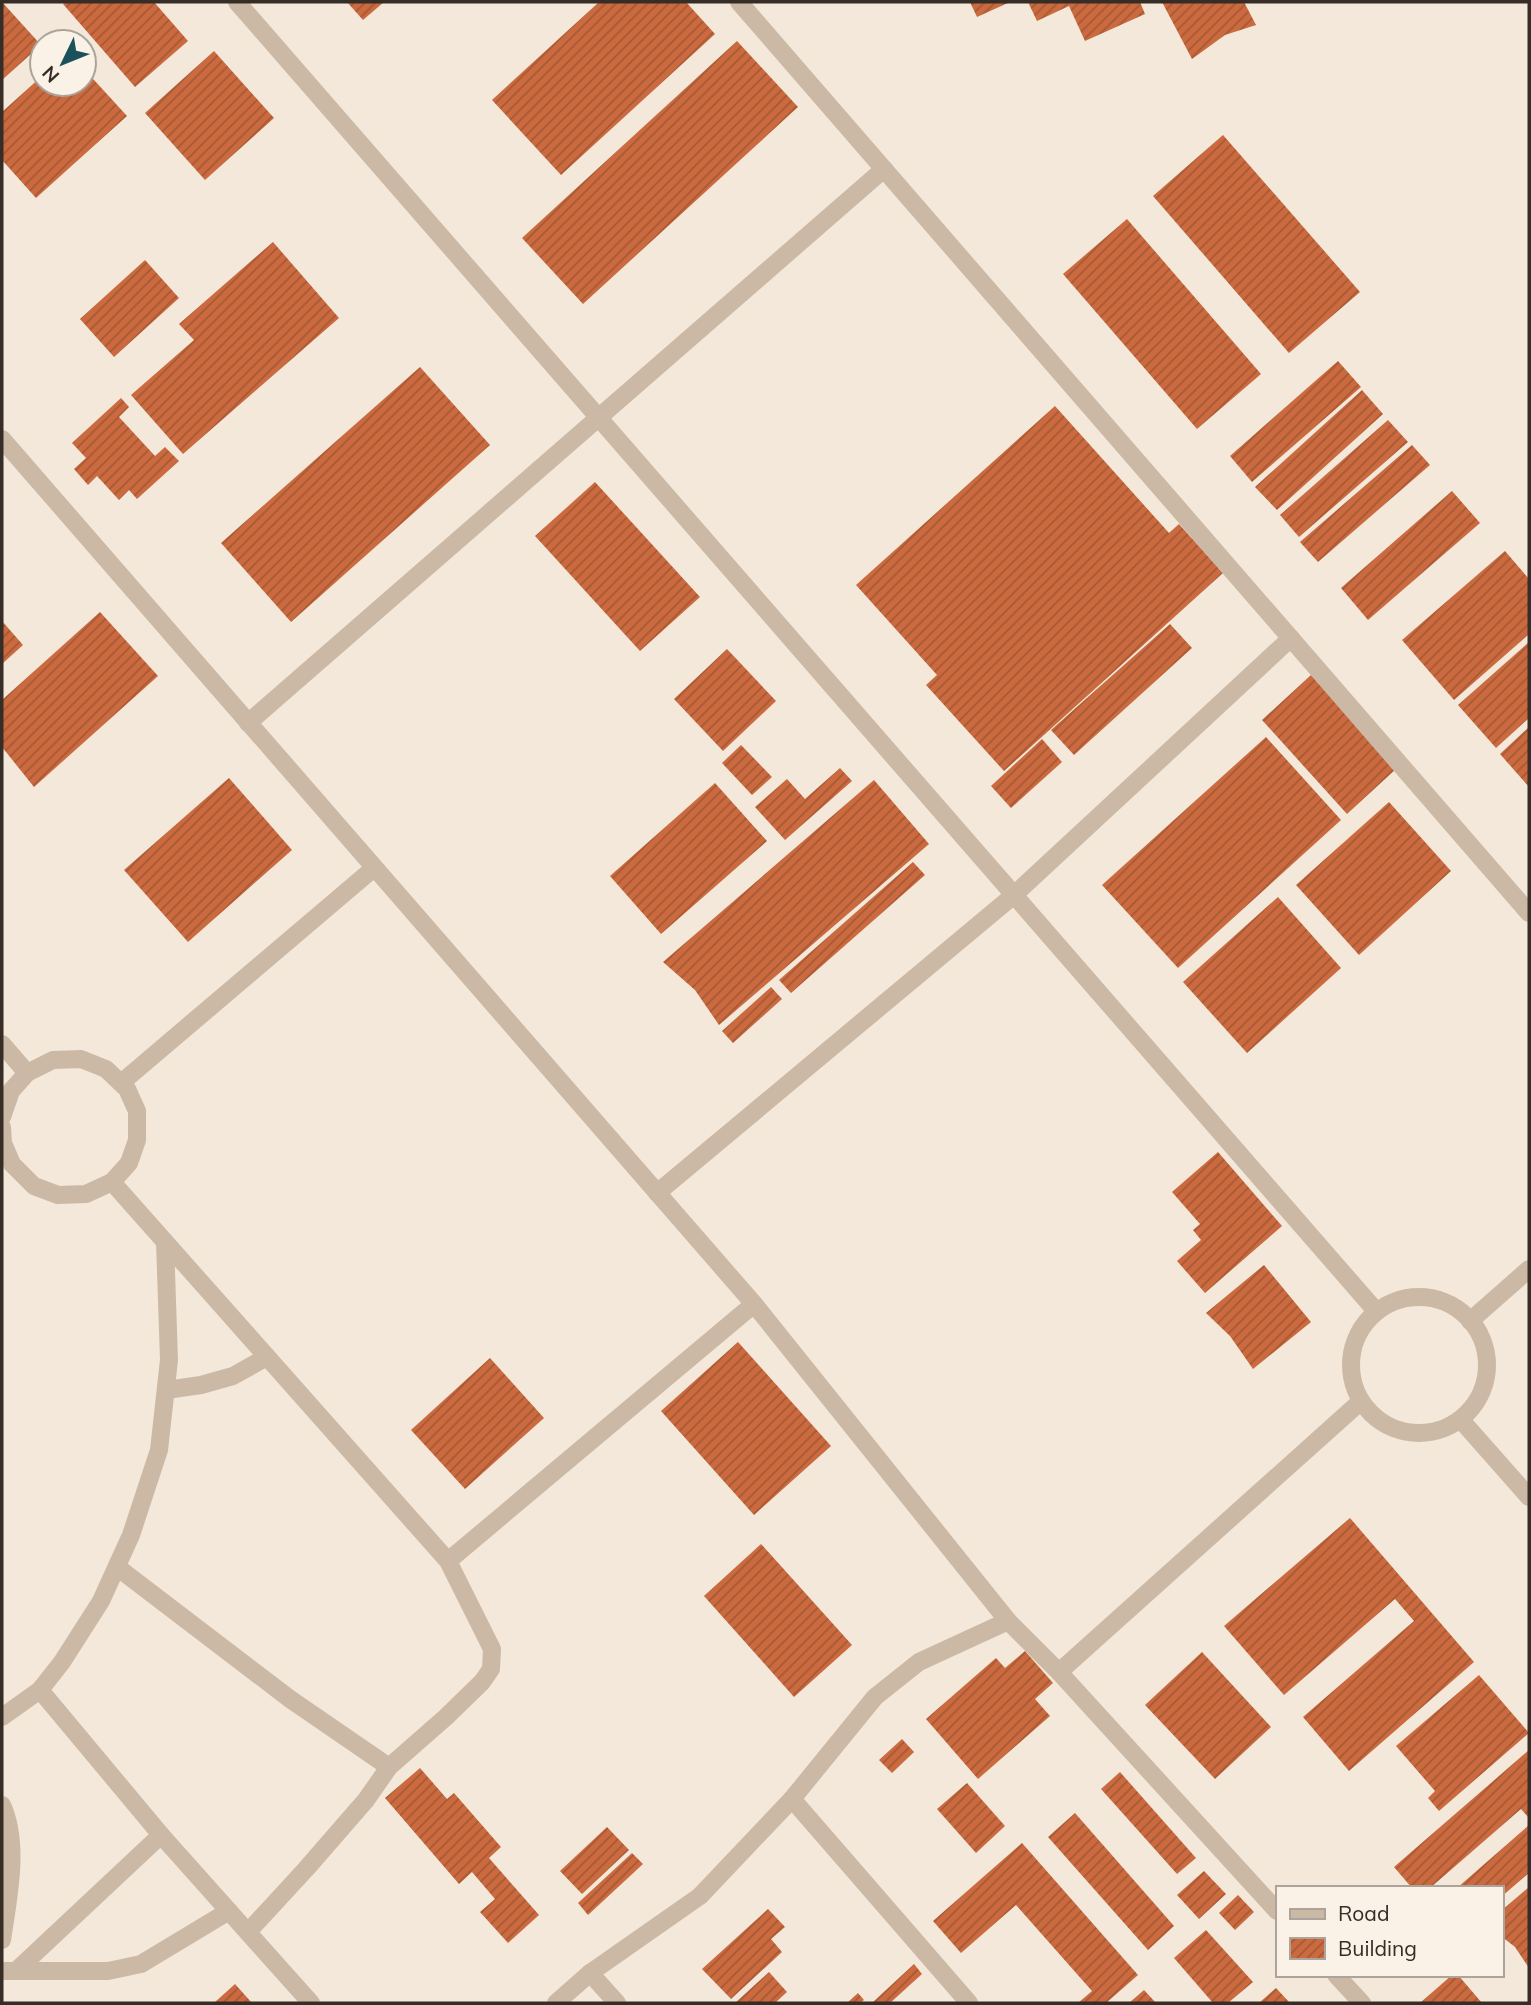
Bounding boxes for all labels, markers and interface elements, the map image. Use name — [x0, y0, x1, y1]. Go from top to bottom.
north arrow — [28, 28, 98, 98]
text: N — [37, 61, 64, 88]
legend — [1276, 1886, 1503, 1977]
text: Road — [1338, 1900, 1389, 1926]
text: Building — [1338, 1935, 1417, 1961]

